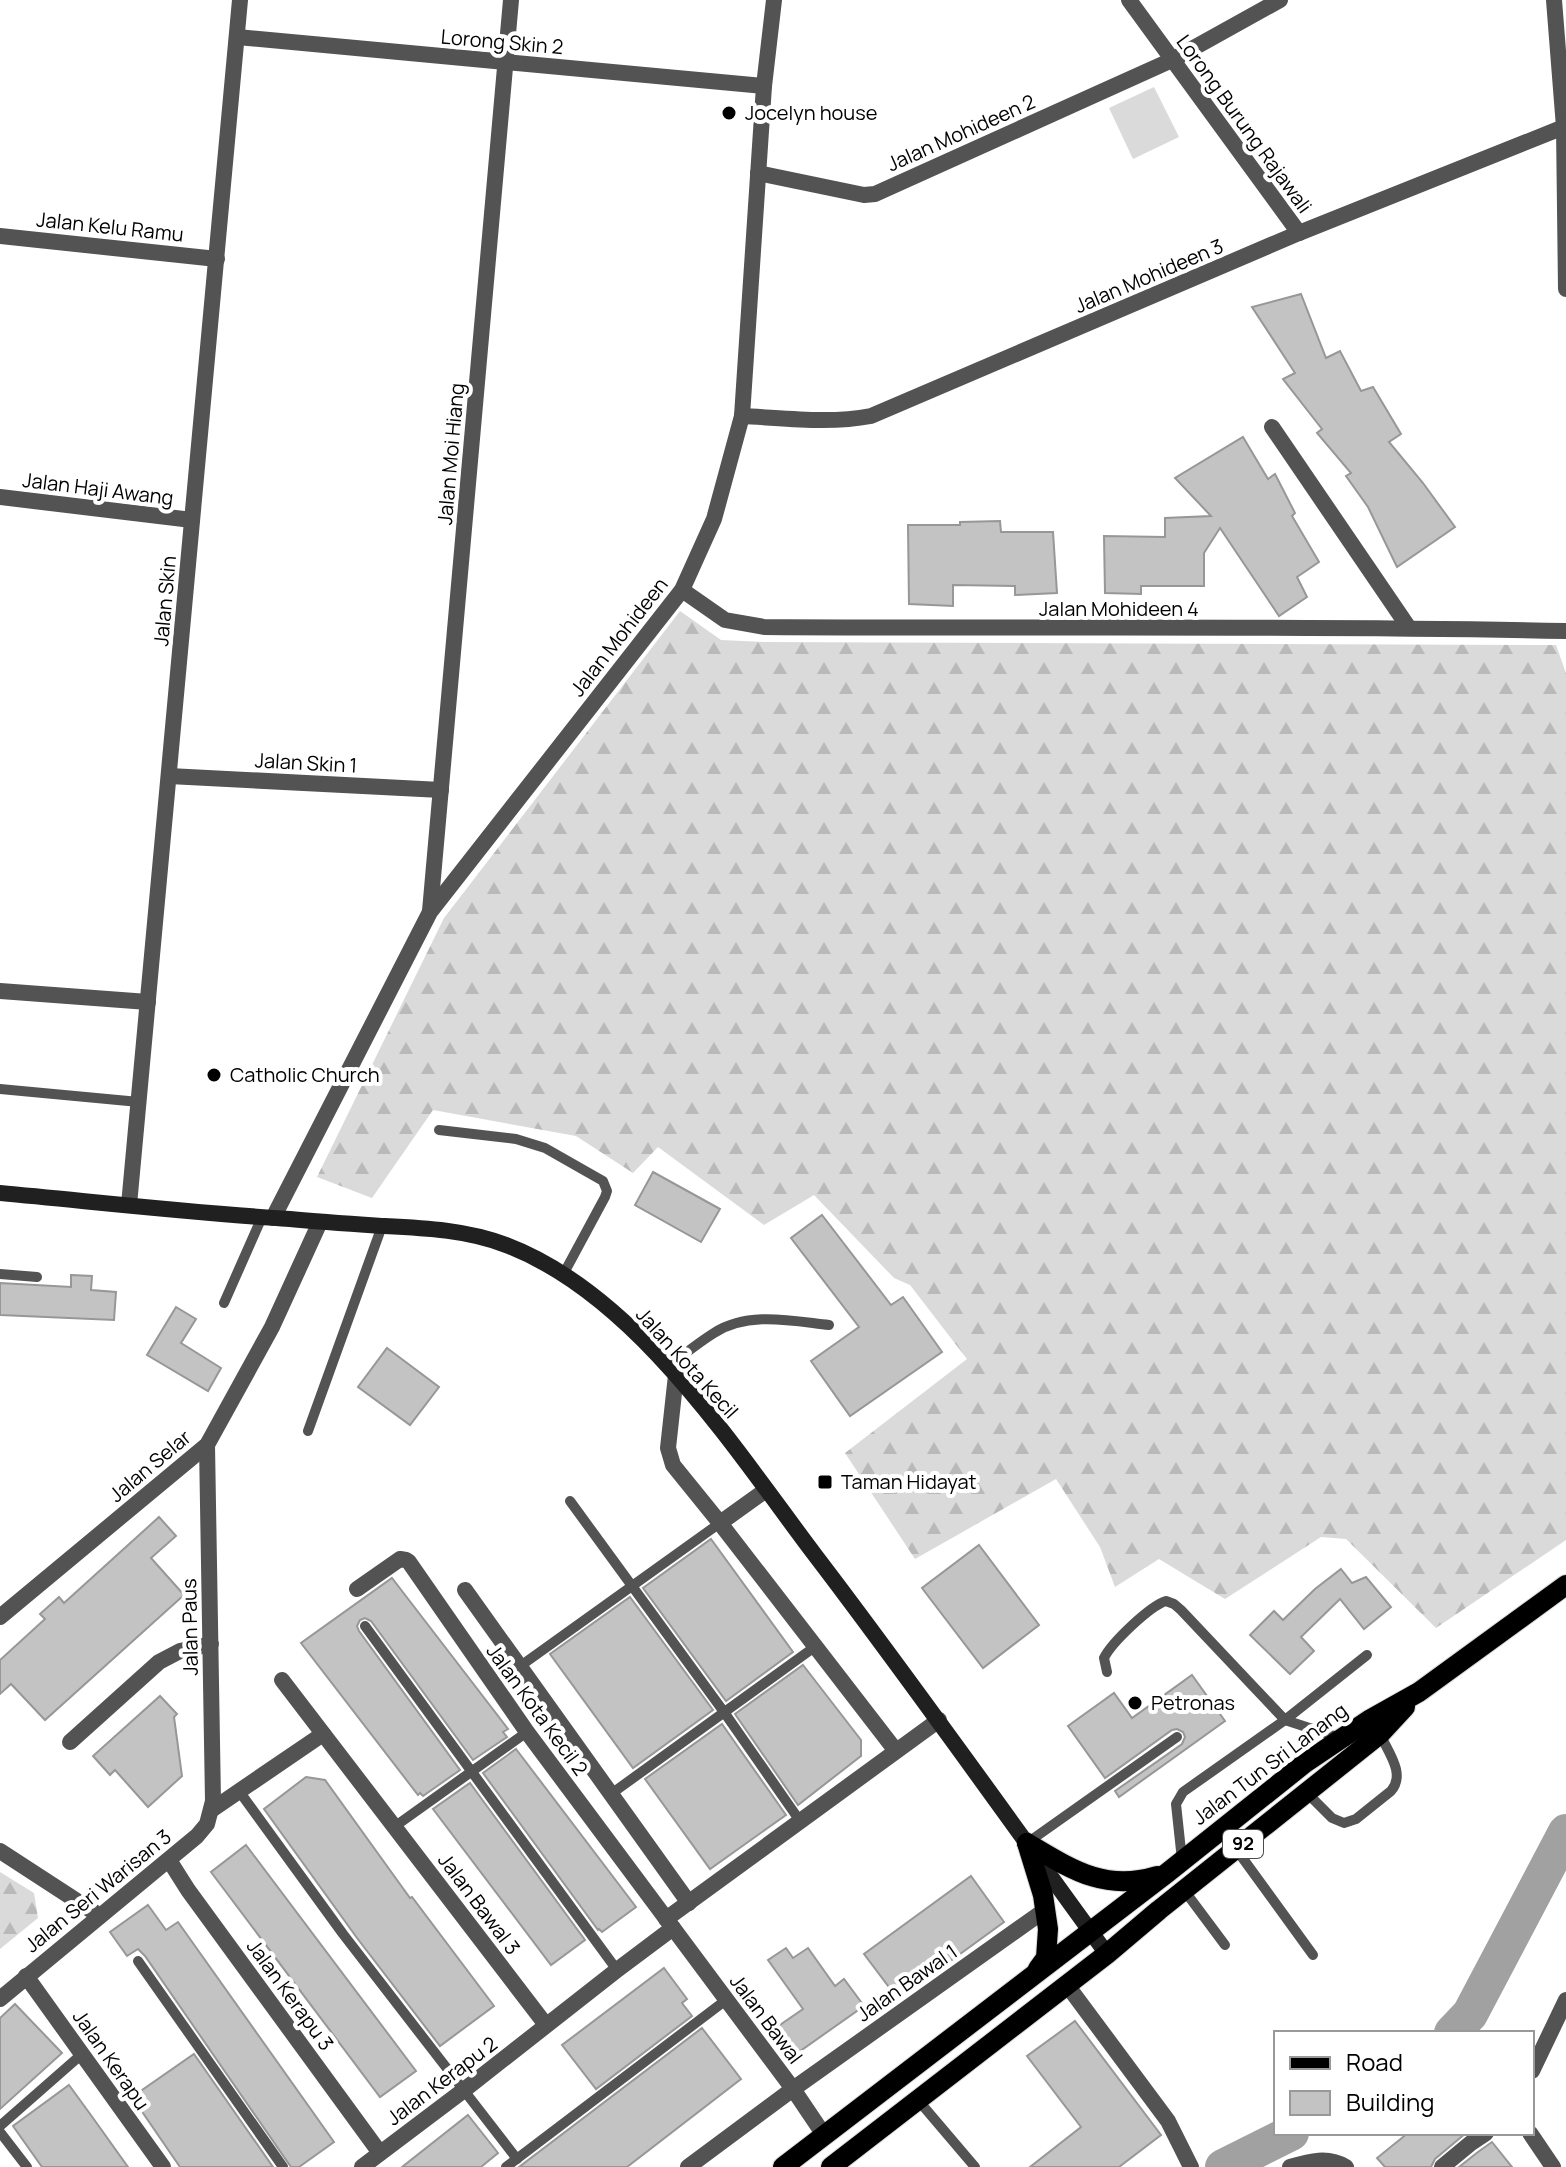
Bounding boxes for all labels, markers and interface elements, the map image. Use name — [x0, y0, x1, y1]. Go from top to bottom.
street label: Lorong Skin 2 — [440, 23, 564, 60]
street label: Lorong Burung Rajawali — [1171, 29, 1318, 218]
street label: Jalan Mohideen 2 — [882, 88, 1039, 177]
place label: Jocelyn house — [745, 99, 877, 126]
marker: Jocelyn house — [720, 104, 738, 122]
street label: Jalan Kelu Ramu — [35, 205, 185, 248]
street label: Jalan Mohideen 3 — [1070, 232, 1227, 319]
street label: Jalan Moi Hiang — [431, 382, 470, 526]
street label: Jalan Haji Awang — [21, 466, 175, 511]
street label: Jalan Skin — [147, 555, 182, 647]
street label: Jalan Mohideen — [564, 572, 674, 702]
street label: Jalan Mohideen 4 — [1039, 595, 1199, 622]
street label: Jalan Skin 1 — [254, 746, 358, 779]
place label: Catholic Church — [230, 1061, 380, 1088]
marker: Catholic Church — [205, 1066, 223, 1084]
street label: Jalan Kota Kecil — [630, 1301, 745, 1424]
street label: Jalan Selar — [103, 1423, 196, 1508]
place label: Taman Hidayat — [841, 1468, 977, 1495]
marker: Taman Hidayat — [816, 1473, 834, 1491]
street label: Jalan Paus — [175, 1578, 204, 1676]
street label: Jalan Kota Kecil 2 — [481, 1639, 594, 1781]
place label: Petronas — [1151, 1689, 1235, 1716]
marker: Petronas — [1126, 1694, 1144, 1712]
street label: Jalan Tun Sri Lanang — [1187, 1697, 1352, 1831]
street label: Jalan Seri Warisan 3 — [19, 1823, 177, 1958]
road number: 92 — [1223, 1830, 1263, 1858]
street label: Jalan Bawal 3 — [432, 1847, 526, 1960]
street label: Jalan Kerapu 3 — [241, 1934, 340, 2056]
street label: Jalan Bawal 1 — [851, 1938, 963, 2027]
street label: Jalan Bawal — [724, 1968, 809, 2069]
street label: Jalan Kerapu — [67, 2004, 156, 2115]
street label: Jalan Kerapu 2 — [381, 2030, 502, 2131]
legend — [1274, 2031, 1534, 2135]
text: Road — [1346, 2045, 1403, 2078]
text: Building — [1346, 2085, 1434, 2118]

